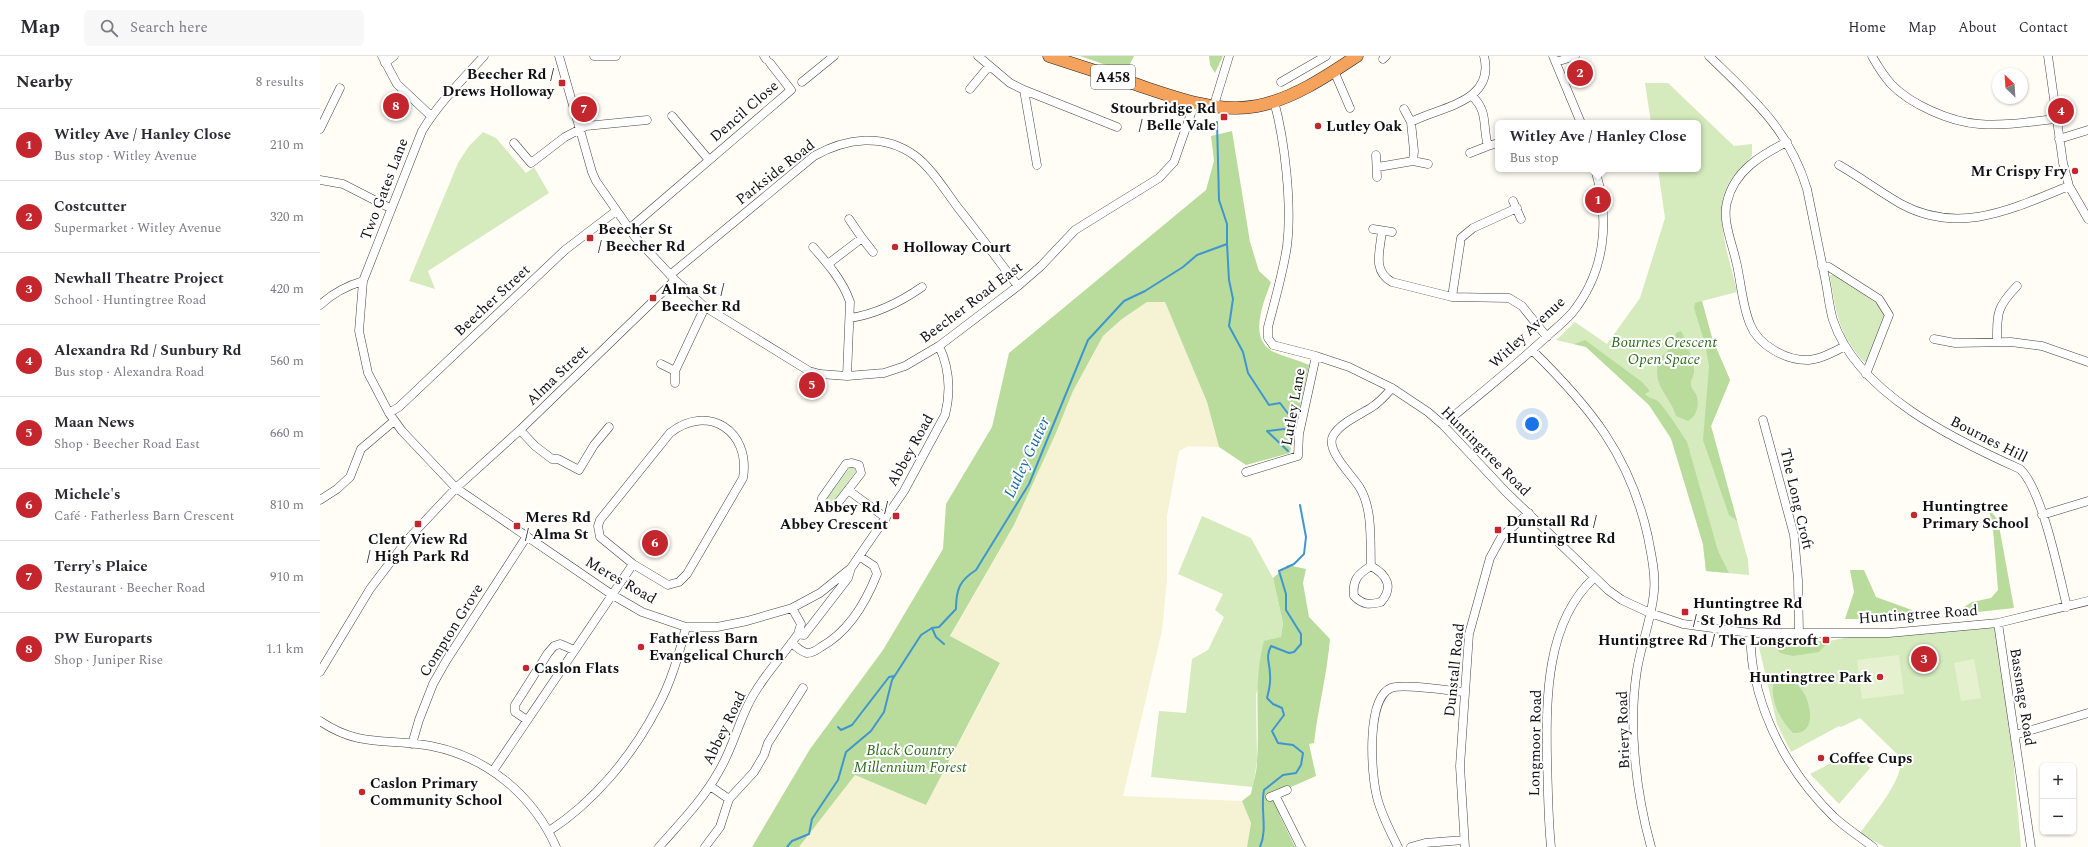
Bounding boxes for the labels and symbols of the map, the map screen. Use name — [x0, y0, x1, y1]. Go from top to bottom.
pin: 2 — [1567, 58, 1593, 88]
place label: Beecher Rd / Drews Holloway — [442, 63, 555, 103]
road number: A458 — [1091, 65, 1135, 89]
north arrow — [1992, 68, 2028, 104]
street label: Dencil Close — [705, 75, 784, 148]
marker: Beecher Rd / Drews Holloway — [557, 78, 567, 88]
pin: 8 — [383, 91, 409, 121]
pin: 7 — [571, 94, 597, 124]
pin: 4 — [2048, 96, 2074, 126]
place label: Stourbridge Rd / Belle Vale — [1111, 97, 1216, 137]
marker: Stourbridge Rd / Belle Vale — [1219, 112, 1229, 122]
place label: Lutley Oak — [1326, 115, 1402, 138]
marker: Lutley Oak — [1313, 121, 1323, 131]
street label: Parkside Road — [731, 134, 820, 211]
street label: Two Gates Lane — [354, 135, 415, 244]
place label: Mr Crispy Fry — [1971, 160, 2068, 183]
marker: Mr Crispy Fry — [2070, 166, 2080, 176]
pin: 1 — [1585, 185, 1611, 215]
place label: Beecher St / Beecher Rd — [598, 218, 685, 258]
marker: Beecher St / Beecher Rd — [585, 233, 595, 243]
place label: Holloway Court — [903, 236, 1011, 259]
marker: Holloway Court — [890, 242, 900, 252]
street label: Beecher Road East — [915, 256, 1028, 349]
street label: Beecher Street — [449, 259, 536, 342]
place label: Alma St / Beecher Rd — [661, 278, 741, 318]
street label: Witley Avenue — [1484, 291, 1571, 374]
marker: Alma St / Beecher Rd — [648, 293, 658, 303]
park label: Bournes Crescent Open Space — [1611, 331, 1717, 371]
street label: Alma Street — [521, 340, 594, 411]
street label: Lutley Lane — [1275, 366, 1312, 448]
pin: 5 — [799, 370, 825, 400]
street label: Huntingtree Road — [1435, 401, 1536, 502]
street label: Abbey Road — [881, 410, 940, 491]
street label: Bournes Hill — [1946, 410, 2032, 469]
water label: Lutley Gutter — [998, 412, 1056, 502]
your location — [1522, 414, 1542, 434]
street label: The Long Croft — [1774, 446, 1819, 552]
place label: Huntingtree Primary School — [1922, 495, 2029, 535]
place label: Abbey Rd / Abbey Crescent — [780, 496, 888, 536]
place label: Meres Rd / Alma St — [525, 506, 591, 546]
place label: Dunstall Rd / Huntingtree Rd — [1506, 510, 1616, 550]
marker: Huntingtree Primary School — [1909, 510, 1919, 520]
marker: Abbey Rd / Abbey Crescent — [891, 511, 901, 521]
marker: Clent View Rd / High Park Rd — [413, 519, 423, 529]
marker: Meres Rd / Alma St — [512, 521, 522, 531]
marker: Dunstall Rd / Huntingtree Rd — [1493, 525, 1503, 535]
place label: Clent View Rd / High Park Rd — [367, 528, 470, 568]
pin: 6 — [642, 528, 668, 558]
street label: Meres Road — [581, 551, 661, 610]
street label: Compton Grove — [413, 579, 489, 681]
place label: Huntingtree Rd / St Johns Rd — [1693, 592, 1803, 632]
street label: Huntingtree Road — [1858, 599, 1979, 630]
marker: Huntingtree Rd / St Johns Rd — [1680, 607, 1690, 617]
street label: Dunstall Road — [1438, 622, 1471, 718]
place label: Fatherless Barn Evangelical Church — [649, 627, 784, 667]
place label: Huntingtree Rd / The Longcroft — [1598, 629, 1818, 652]
marker: Huntingtree Rd / The Longcroft — [1821, 635, 1831, 645]
marker: Fatherless Barn Evangelical Church — [636, 642, 646, 652]
pin: 3 — [1911, 644, 1937, 674]
street label: Bassnage Road — [2003, 646, 2042, 748]
place label: Caslon Flats — [534, 657, 619, 680]
marker: Caslon Flats — [521, 663, 531, 673]
place label: Huntingtree Park — [1749, 666, 1872, 689]
marker: Huntingtree Park — [1875, 672, 1885, 682]
street label: Abbey Road — [697, 687, 752, 769]
street label: Longmoor Road — [1523, 689, 1548, 797]
street label: Briery Road — [1611, 690, 1636, 770]
park label: Black Country Millennium Forest — [854, 739, 967, 779]
place label: Coffee Cups — [1829, 747, 1913, 770]
marker: Coffee Cups — [1816, 753, 1826, 763]
place label: Caslon Primary Community School — [370, 772, 503, 812]
marker: Caslon Primary Community School — [357, 787, 367, 797]

